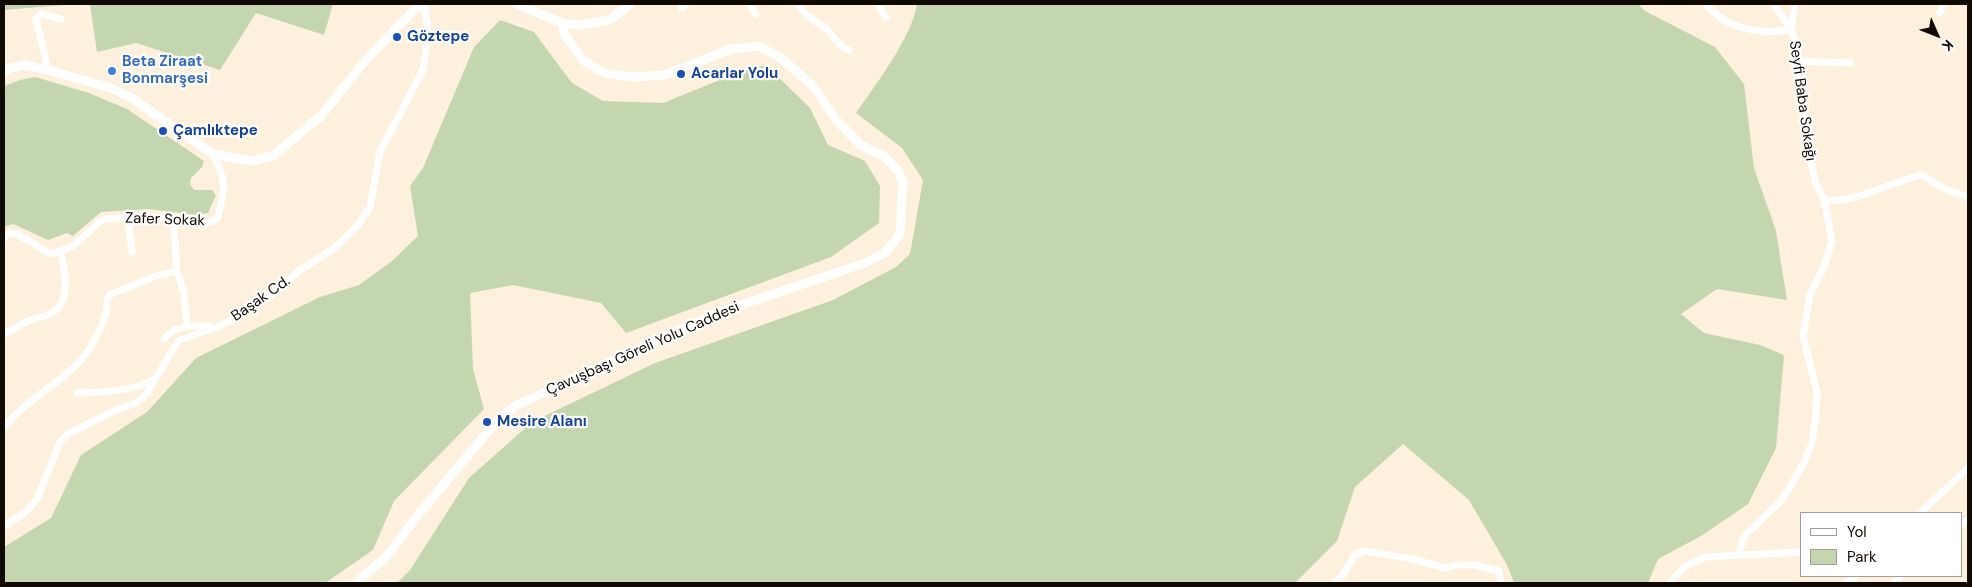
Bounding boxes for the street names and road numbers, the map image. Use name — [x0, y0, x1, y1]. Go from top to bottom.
street label: Seyfi Baba Sokağı — [1785, 40, 1819, 162]
street label: Zafer Sokak — [125, 210, 205, 230]
street label: Başak Cd. — [228, 272, 294, 326]
street label: Çavuşbaşı Göreli Yolu Caddesi — [544, 298, 742, 400]

